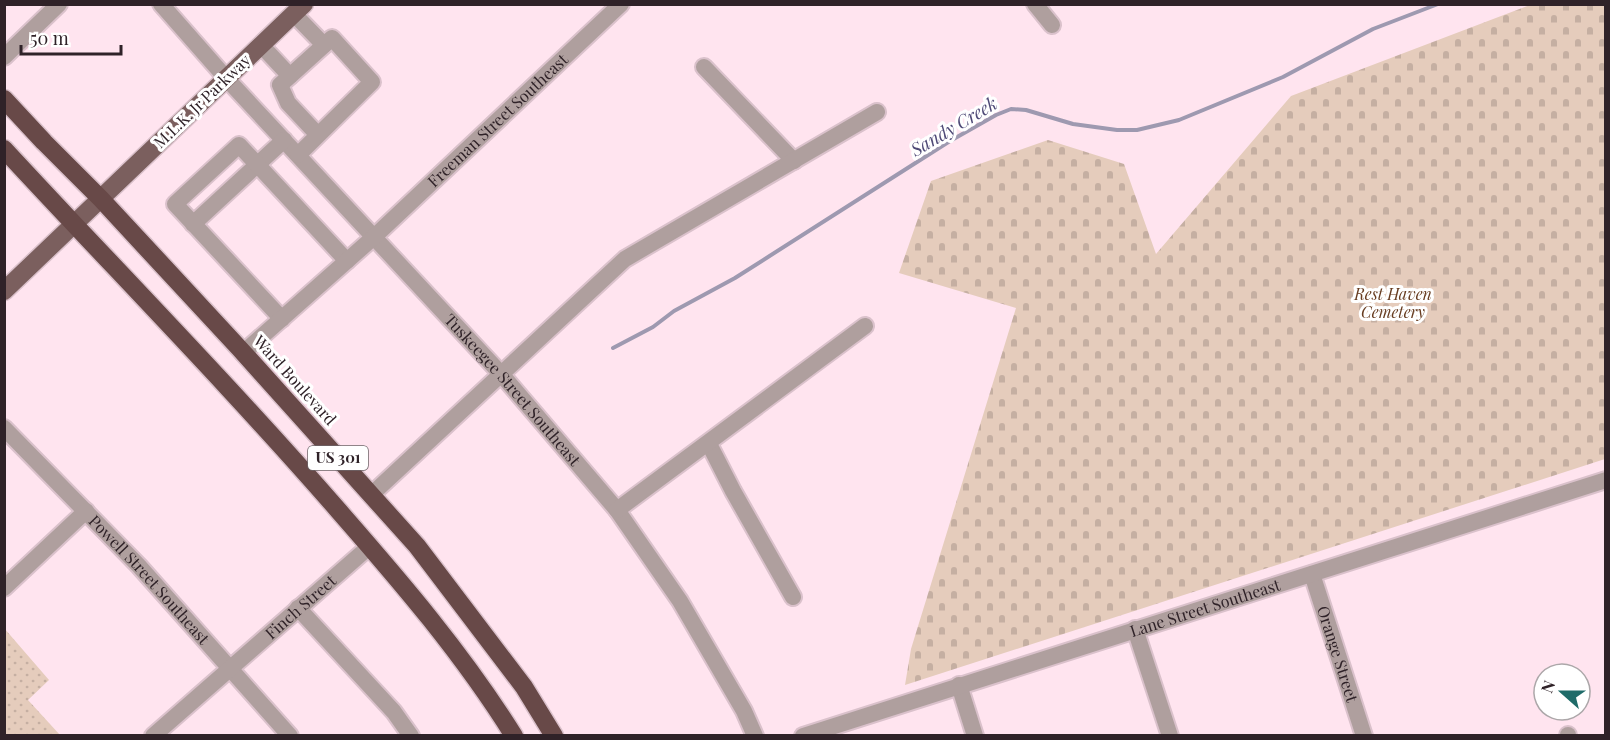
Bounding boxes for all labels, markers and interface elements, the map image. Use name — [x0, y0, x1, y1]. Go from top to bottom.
scale bar — [21, 18, 122, 56]
text: 50 m — [30, 26, 69, 50]
street label: M.L.K. Jr Parkway — [149, 49, 254, 152]
street label: Freeman Street Southeast — [423, 49, 572, 191]
water label: Sandy Creek — [905, 91, 1001, 162]
park label: Rest Haven Cemetery — [1353, 283, 1432, 322]
street label: Tuskeegee Street Southeast — [440, 309, 586, 470]
street label: Ward Boulevard — [249, 330, 341, 429]
road number: US 301 — [308, 446, 368, 470]
street label: Powell Street Southeast — [85, 510, 215, 649]
street label: Finch Street — [260, 570, 340, 643]
street label: Lane Street Southeast — [1127, 573, 1283, 641]
street label: Orange Street — [1313, 603, 1363, 705]
north arrow — [1532, 662, 1592, 722]
text: N — [1536, 677, 1560, 696]

